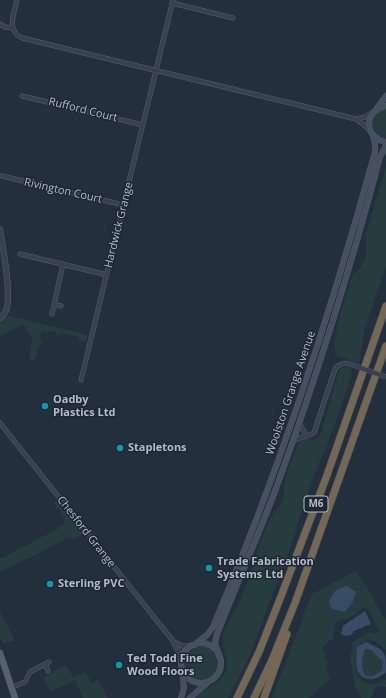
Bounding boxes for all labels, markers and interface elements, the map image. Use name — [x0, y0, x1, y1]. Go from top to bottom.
street label: Rufford Court — [47, 95, 119, 125]
street label: Rivington Court — [23, 176, 103, 206]
street label: Hardwick Grange — [102, 181, 136, 269]
street label: Woolston Grange Avenue — [264, 329, 318, 457]
place label: Oadby Plastics Ltd — [53, 393, 115, 419]
marker: Oadby Plastics Ltd — [40, 401, 50, 411]
place label: Stapletons — [128, 441, 187, 455]
marker: Stapletons — [115, 443, 125, 453]
street label: Chesford Grange — [54, 494, 118, 570]
road number: M6 — [304, 496, 328, 512]
place label: Trade Fabrication Systems Ltd — [217, 555, 314, 581]
marker: Trade Fabrication Systems Ltd — [204, 563, 214, 573]
place label: Sterling PVC — [58, 577, 124, 591]
marker: Sterling PVC — [45, 579, 55, 589]
place label: Ted Todd Fine Wood Floors — [127, 652, 203, 678]
marker: Ted Todd Fine Wood Floors — [114, 660, 124, 670]

